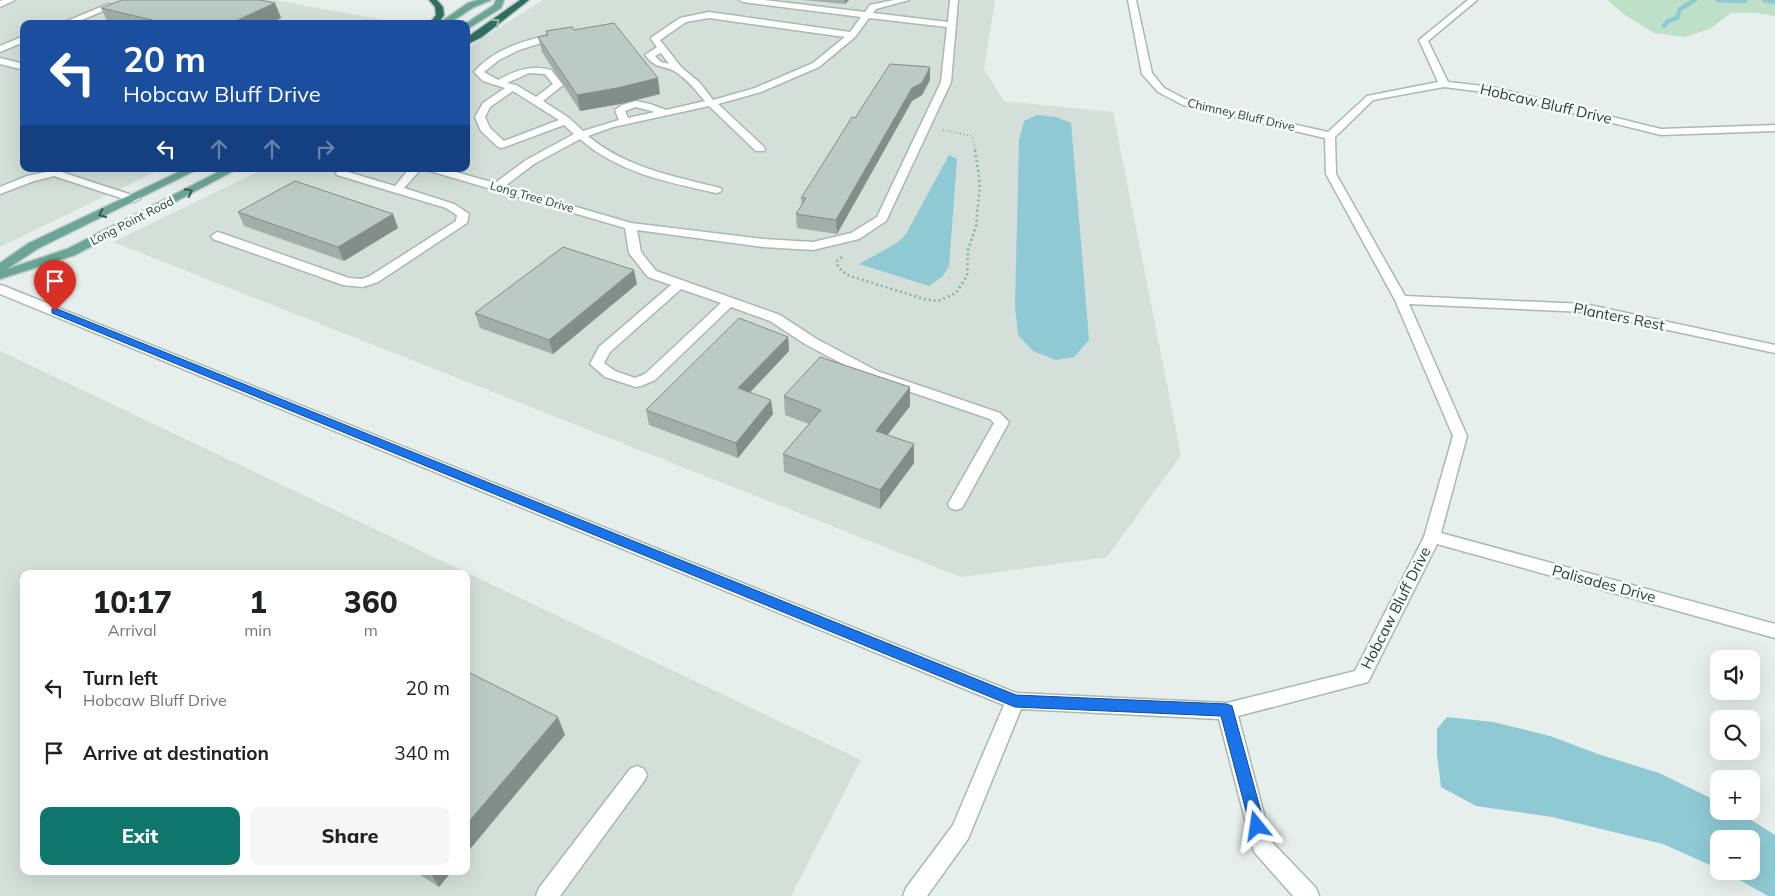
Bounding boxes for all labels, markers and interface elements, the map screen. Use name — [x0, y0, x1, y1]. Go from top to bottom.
one-way arrow — [490, 19, 499, 27]
text: 20 m — [123, 37, 206, 81]
icon: left — [40, 40, 105, 105]
street label: Hobcaw Bluff Drive — [1478, 79, 1614, 128]
text: Hobcaw Bluff Drive — [123, 80, 321, 108]
street label: Chimney Bluff Drive — [1186, 95, 1296, 134]
icon: left — [152, 135, 180, 163]
icon: ahead — [205, 135, 233, 163]
icon: ahead — [258, 135, 286, 163]
icon: right — [311, 135, 339, 163]
street label: Long Tree Drive — [488, 177, 576, 216]
one-way arrow — [183, 189, 192, 199]
street label: Long Point Road — [87, 193, 176, 248]
one-way arrow — [98, 208, 107, 218]
pin — [34, 260, 76, 311]
icon: arrive — [41, 267, 69, 295]
street label: Planters Rest — [1572, 298, 1666, 335]
street label: Hobcaw Bluff Drive — [1356, 543, 1435, 672]
street label: Palisades Drive — [1550, 561, 1658, 607]
text: 10:17 — [92, 583, 172, 621]
text: 1 — [249, 583, 267, 621]
text: 360 — [344, 583, 398, 621]
text: Arrival — [108, 620, 157, 640]
text: min — [244, 620, 272, 640]
text: m — [364, 620, 378, 640]
map controls — [1710, 650, 1760, 880]
button: sound — [1710, 650, 1760, 700]
text: Turn left — [83, 666, 158, 690]
icon: left — [40, 674, 68, 702]
text: 20 m — [406, 676, 450, 700]
text: Hobcaw Bluff Drive — [83, 690, 227, 710]
button: search — [1710, 710, 1760, 760]
icon: arrive — [40, 739, 68, 767]
text: Arrive at destination — [83, 741, 269, 765]
text: 340 m — [394, 741, 450, 765]
button: + — [1710, 770, 1760, 820]
position arrow — [1230, 799, 1282, 851]
button: Exit — [40, 807, 240, 865]
button: Share — [250, 807, 450, 865]
button: − — [1710, 830, 1760, 880]

